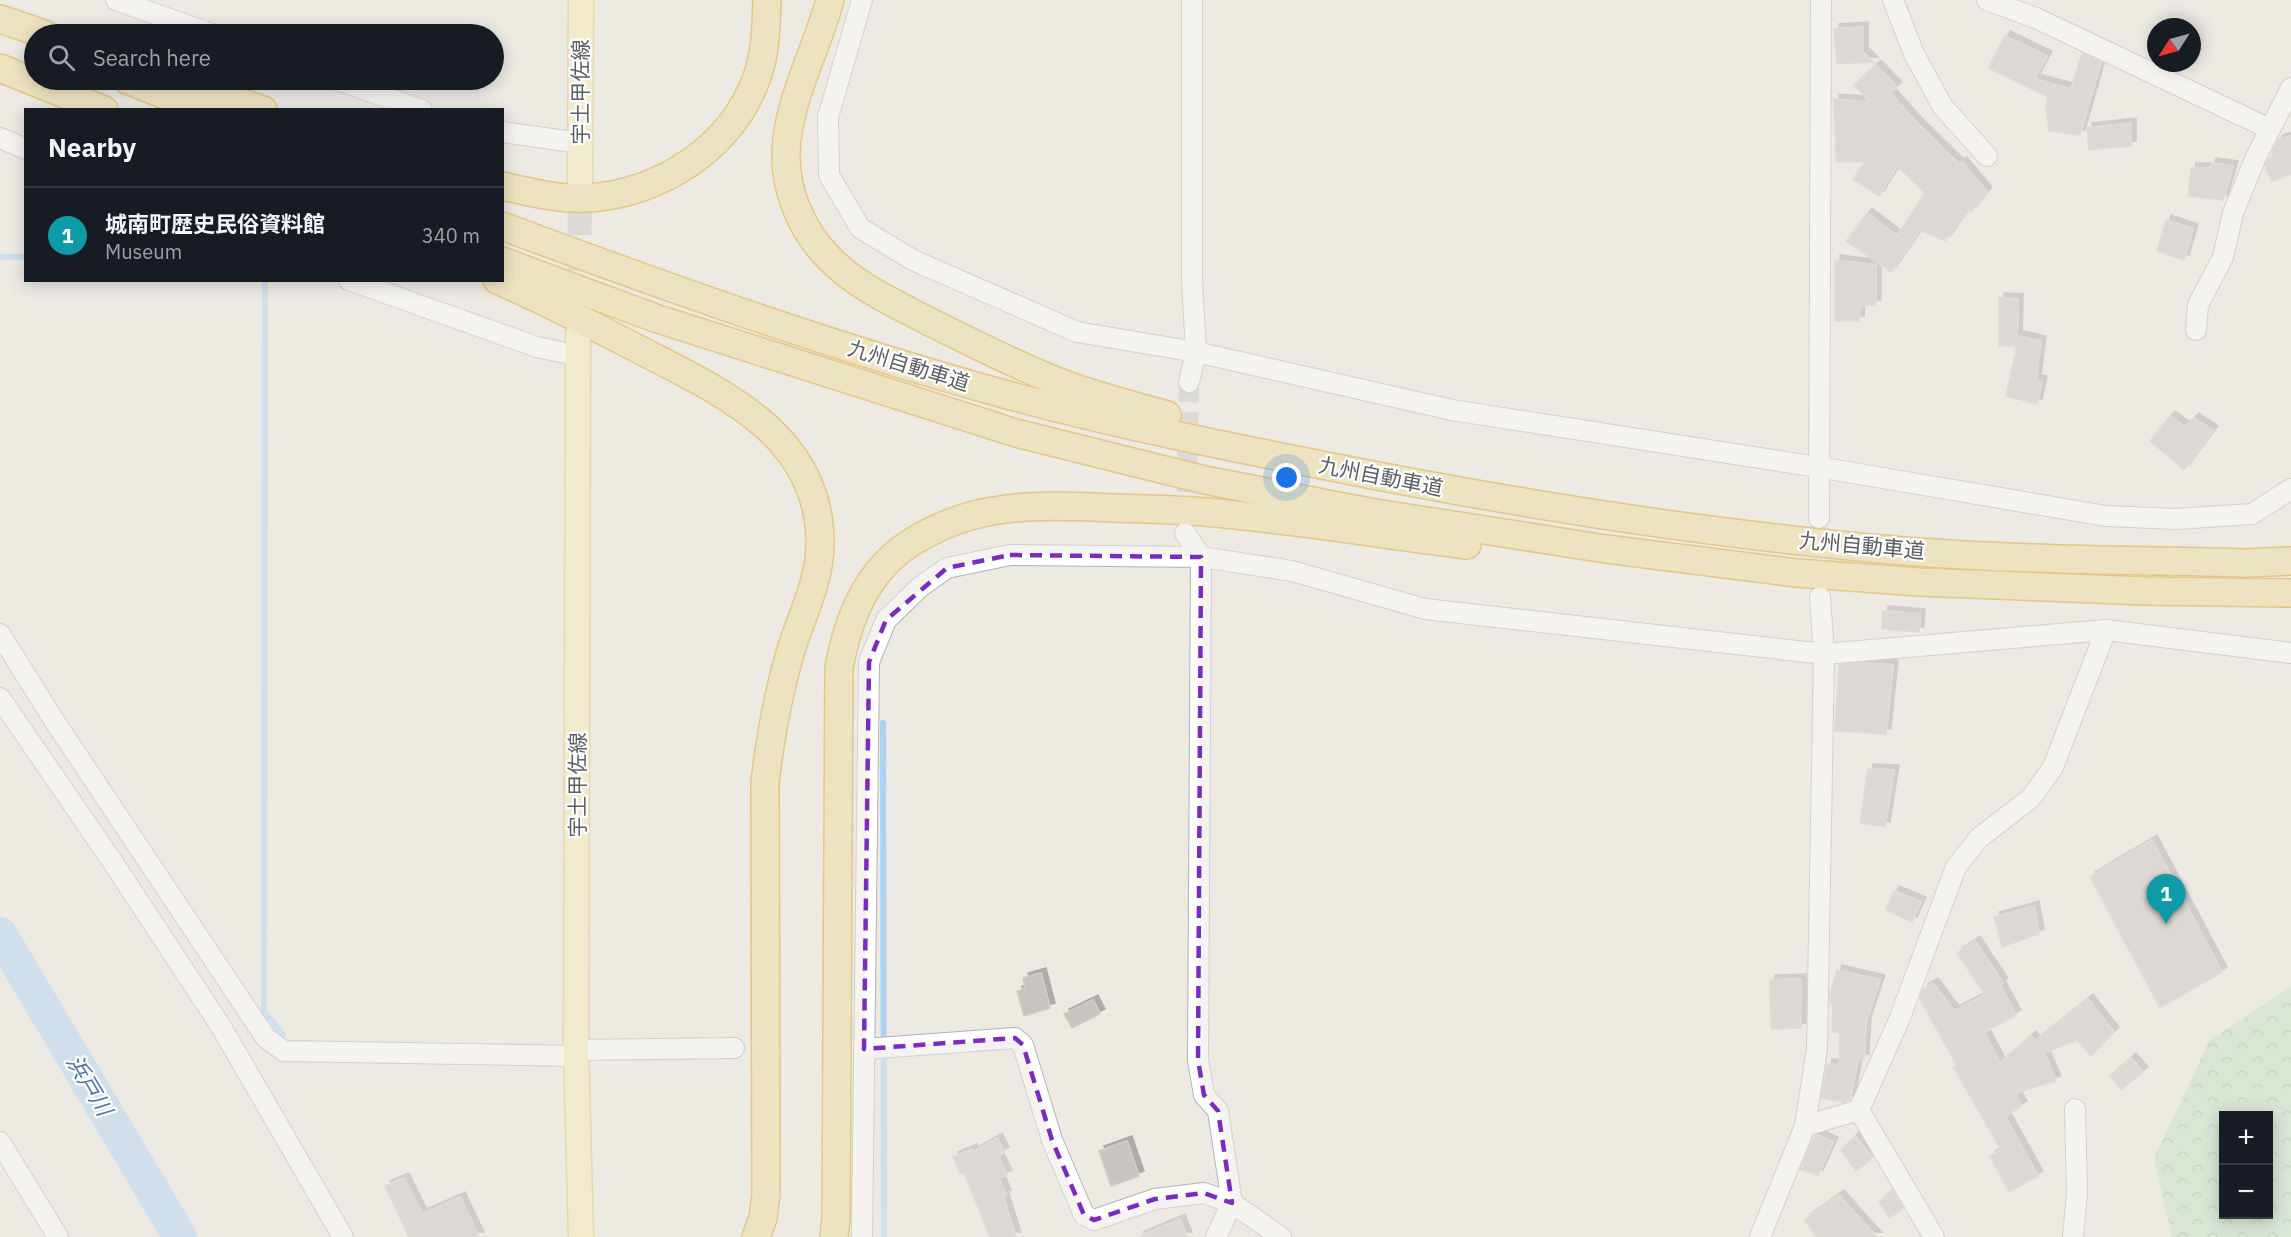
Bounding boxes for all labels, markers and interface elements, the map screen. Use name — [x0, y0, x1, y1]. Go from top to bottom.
north arrow — [2147, 18, 2201, 72]
search box — [24, 24, 504, 90]
street label: 宇土甲佐線 — [566, 40, 594, 145]
icon: search — [45, 41, 78, 74]
text: Search here — [93, 43, 211, 72]
text: Nearby — [48, 130, 136, 164]
text: 城南町歴史民俗資料館 — [105, 209, 325, 238]
text: 1 — [62, 222, 74, 249]
text: 340 m — [422, 222, 480, 249]
text: Museum — [105, 238, 182, 265]
street label: 九州自動車道 — [845, 333, 973, 397]
street label: 九州自動車道 — [1316, 450, 1446, 502]
your location — [1272, 463, 1301, 492]
street label: 九州自動車道 — [1798, 526, 1926, 564]
street label: 宇土甲佐線 — [563, 733, 591, 838]
pin: 1 — [2146, 874, 2186, 924]
water label: 浜戸川 — [61, 1049, 120, 1122]
map controls — [2219, 1111, 2273, 1219]
button: + — [2219, 1111, 2273, 1165]
button: − — [2219, 1165, 2273, 1219]

